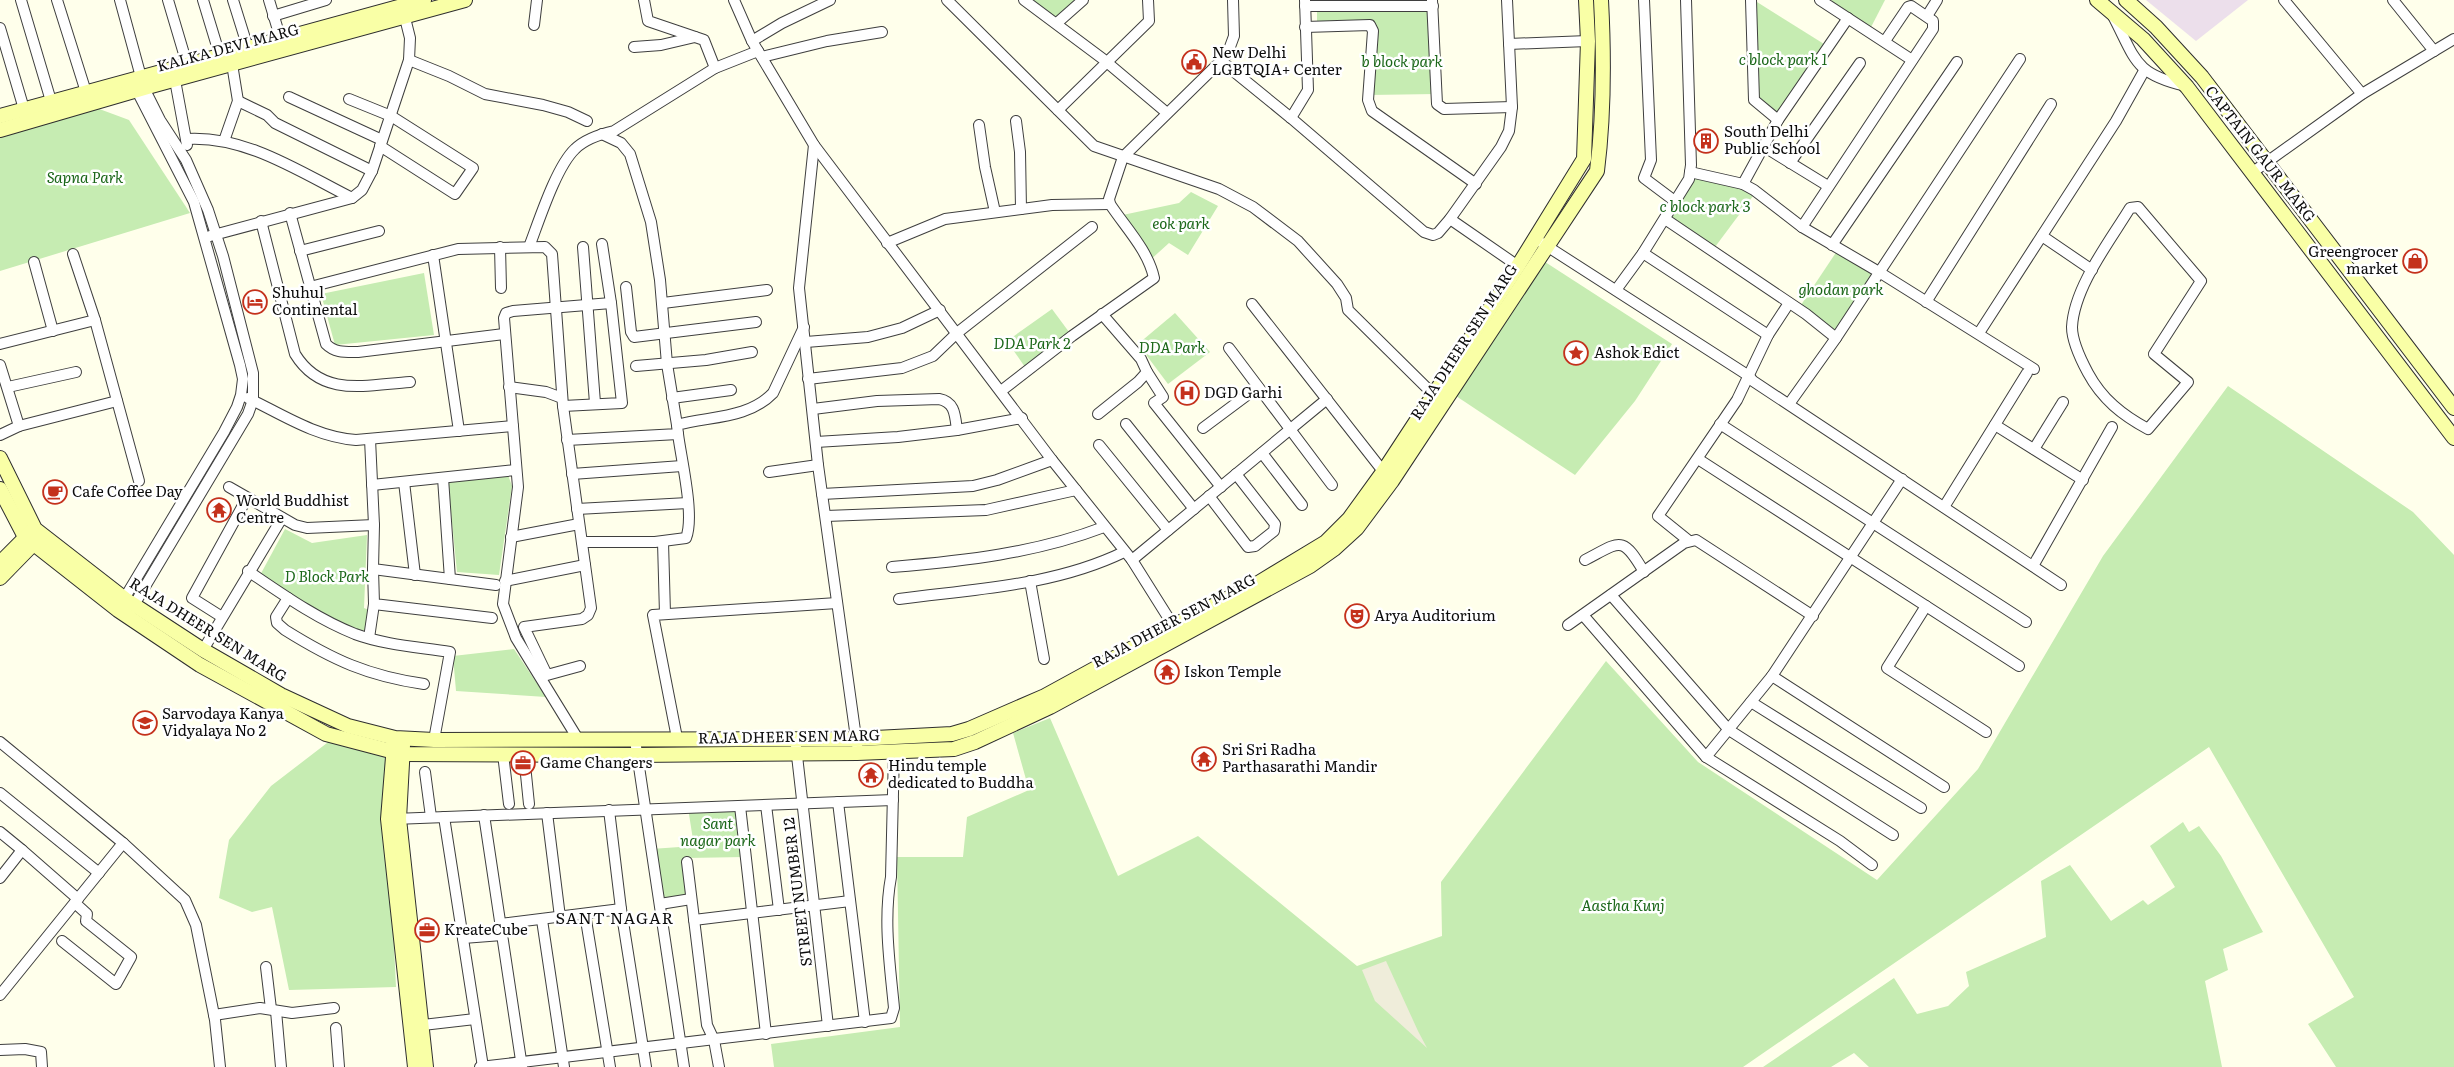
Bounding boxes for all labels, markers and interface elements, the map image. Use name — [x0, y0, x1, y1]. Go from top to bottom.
street label: KALKA DEVI MARG — [154, 17, 301, 77]
place label: New Delhi LGBTQIA+ Center — [1212, 40, 1342, 80]
park label: c block park 1 — [1739, 47, 1828, 70]
public building icon: New Delhi LGBTQIA+ Center — [1181, 49, 1207, 75]
park label: b block park — [1361, 49, 1443, 72]
street label: CAPTAIN GAUR MARG — [2201, 80, 2322, 226]
place label: South Delhi Public School — [1724, 119, 1820, 159]
building icon: South Delhi Public School — [1693, 128, 1719, 154]
park label: Sapna Park — [47, 165, 124, 188]
park label: c block park 3 — [1660, 194, 1751, 217]
park label: eok park — [1152, 211, 1211, 234]
place label: Greengrocer market — [2308, 239, 2398, 279]
shop icon: Greengrocer market — [2402, 248, 2428, 274]
street label: RAJA DHEER SEN MARG — [1404, 259, 1522, 424]
park label: ghodan park — [1798, 277, 1884, 300]
place label: Shuhul Continental — [272, 280, 358, 320]
hotel icon: Shuhul Continental — [242, 289, 268, 315]
park label: DDA Park 2 — [993, 331, 1071, 354]
park label: DDA Park — [1139, 335, 1206, 358]
place icon: Ashok Edict — [1563, 340, 1589, 366]
place label: Ashok Edict — [1594, 340, 1680, 363]
hospital icon: DGD Garhi — [1174, 380, 1200, 406]
place label: DGD Garhi — [1204, 380, 1282, 403]
cafe icon: Cafe Coffee Day — [42, 479, 68, 505]
place label: Cafe Coffee Day — [72, 479, 183, 502]
place label: World Buddhist Centre — [236, 488, 349, 528]
temple icon: World Buddhist Centre — [206, 497, 232, 523]
park label: D Block Park — [284, 564, 370, 587]
street label: RAJA DHEER SEN MARG — [1088, 567, 1259, 673]
street label: RAJA DHEER SEN MARG — [126, 571, 292, 687]
theatre icon: Arya Auditorium — [1344, 603, 1370, 629]
place label: Arya Auditorium — [1374, 603, 1496, 626]
temple icon: Iskon Temple — [1154, 659, 1180, 685]
place label: Iskon Temple — [1184, 659, 1281, 682]
place label: Sarvodaya Kanya Vidyalaya No 2 — [162, 701, 285, 741]
school or university icon: Sarvodaya Kanya Vidyalaya No 2 — [132, 710, 158, 736]
street label: RAJA DHEER SEN MARG — [698, 722, 880, 749]
place label: Sri Sri Radha Parthasarathi Mandir — [1222, 737, 1377, 777]
temple icon: Sri Sri Radha Parthasarathi Mandir — [1191, 746, 1217, 772]
office icon: Game Changers — [510, 750, 536, 776]
place label: Game Changers — [540, 750, 652, 773]
place label: Hindu temple dedicated to Buddha — [888, 753, 1034, 793]
temple icon: Hindu temple dedicated to Buddha — [858, 762, 884, 788]
park label: Sant nagar park — [680, 811, 756, 851]
street label: STREET NUMBER 12 — [776, 816, 817, 968]
park label: Aastha Kunj — [1581, 893, 1665, 916]
district label: SANT NAGAR — [556, 905, 674, 929]
office icon: KreateCube — [414, 917, 440, 943]
place label: KreateCube — [444, 917, 528, 940]

